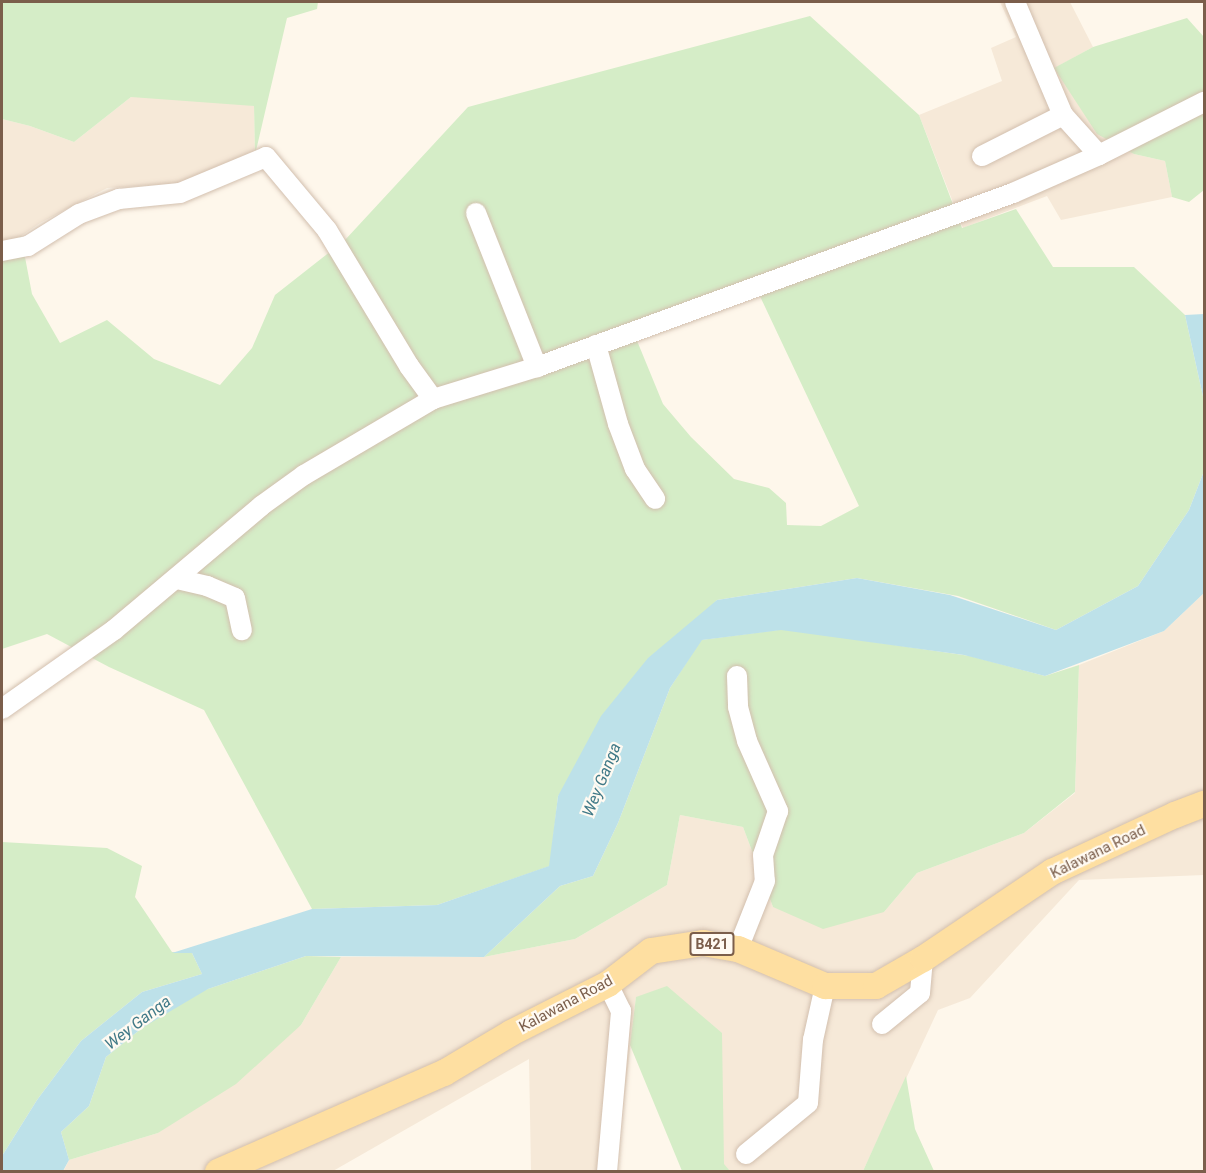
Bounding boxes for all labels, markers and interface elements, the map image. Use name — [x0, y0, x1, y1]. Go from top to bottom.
water label: Wey Ganga — [579, 740, 625, 820]
street label: Kalawana Road — [1048, 821, 1148, 883]
road number: B421 — [688, 933, 736, 955]
street label: Kalawana Road — [516, 972, 616, 1036]
water label: Wey Ganga — [101, 992, 175, 1054]

